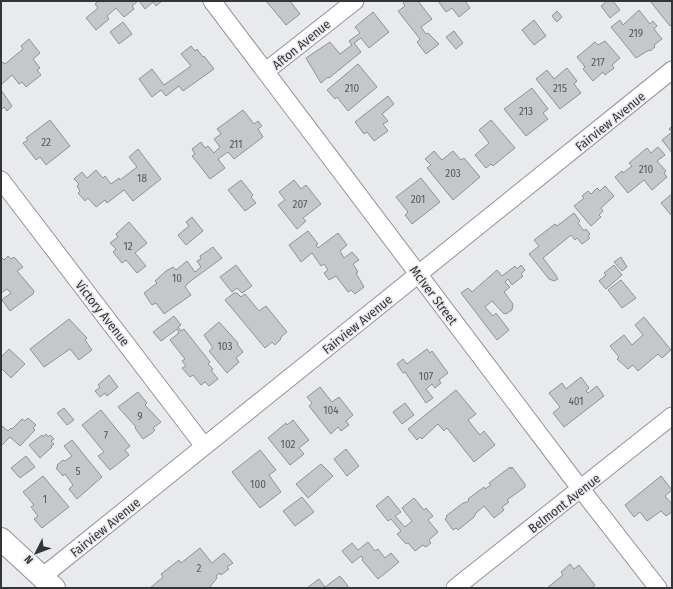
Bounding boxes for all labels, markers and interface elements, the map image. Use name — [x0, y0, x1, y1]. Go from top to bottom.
street label: Afton Avenue — [269, 16, 334, 72]
house number: 219 — [629, 27, 643, 40]
house number: 217 — [591, 56, 605, 69]
house number: 210 — [345, 82, 360, 95]
house number: 215 — [553, 82, 567, 95]
street label: Fairview Avenue — [572, 89, 648, 154]
house number: 213 — [519, 105, 533, 118]
house number: 22 — [41, 136, 51, 149]
house number: 211 — [229, 138, 243, 151]
house number: 210 — [639, 163, 654, 176]
house number: 203 — [445, 167, 461, 180]
house number: 18 — [137, 172, 147, 185]
house number: 201 — [411, 193, 425, 206]
house number: 207 — [293, 198, 308, 211]
house number: 12 — [123, 240, 133, 253]
street label: McIver Street — [407, 263, 461, 328]
house number: 10 — [172, 272, 182, 285]
street label: Victory Avenue — [72, 278, 133, 349]
street label: Fairview Avenue — [319, 292, 395, 357]
house number: 103 — [218, 340, 232, 353]
house number: 107 — [419, 370, 434, 383]
house number: 401 — [568, 395, 584, 408]
house number: 104 — [323, 404, 339, 417]
house number: 9 — [137, 410, 143, 423]
house number: 7 — [104, 429, 109, 442]
house number: 102 — [281, 438, 296, 451]
house number: 5 — [75, 465, 81, 478]
street label: Belmont Avenue — [525, 471, 603, 536]
house number: 100 — [250, 478, 266, 491]
house number: 1 — [43, 493, 47, 506]
street label: Fairview Avenue — [67, 495, 143, 560]
north arrow — [16, 533, 56, 573]
text: N — [22, 553, 36, 566]
house number: 2 — [197, 562, 202, 575]

